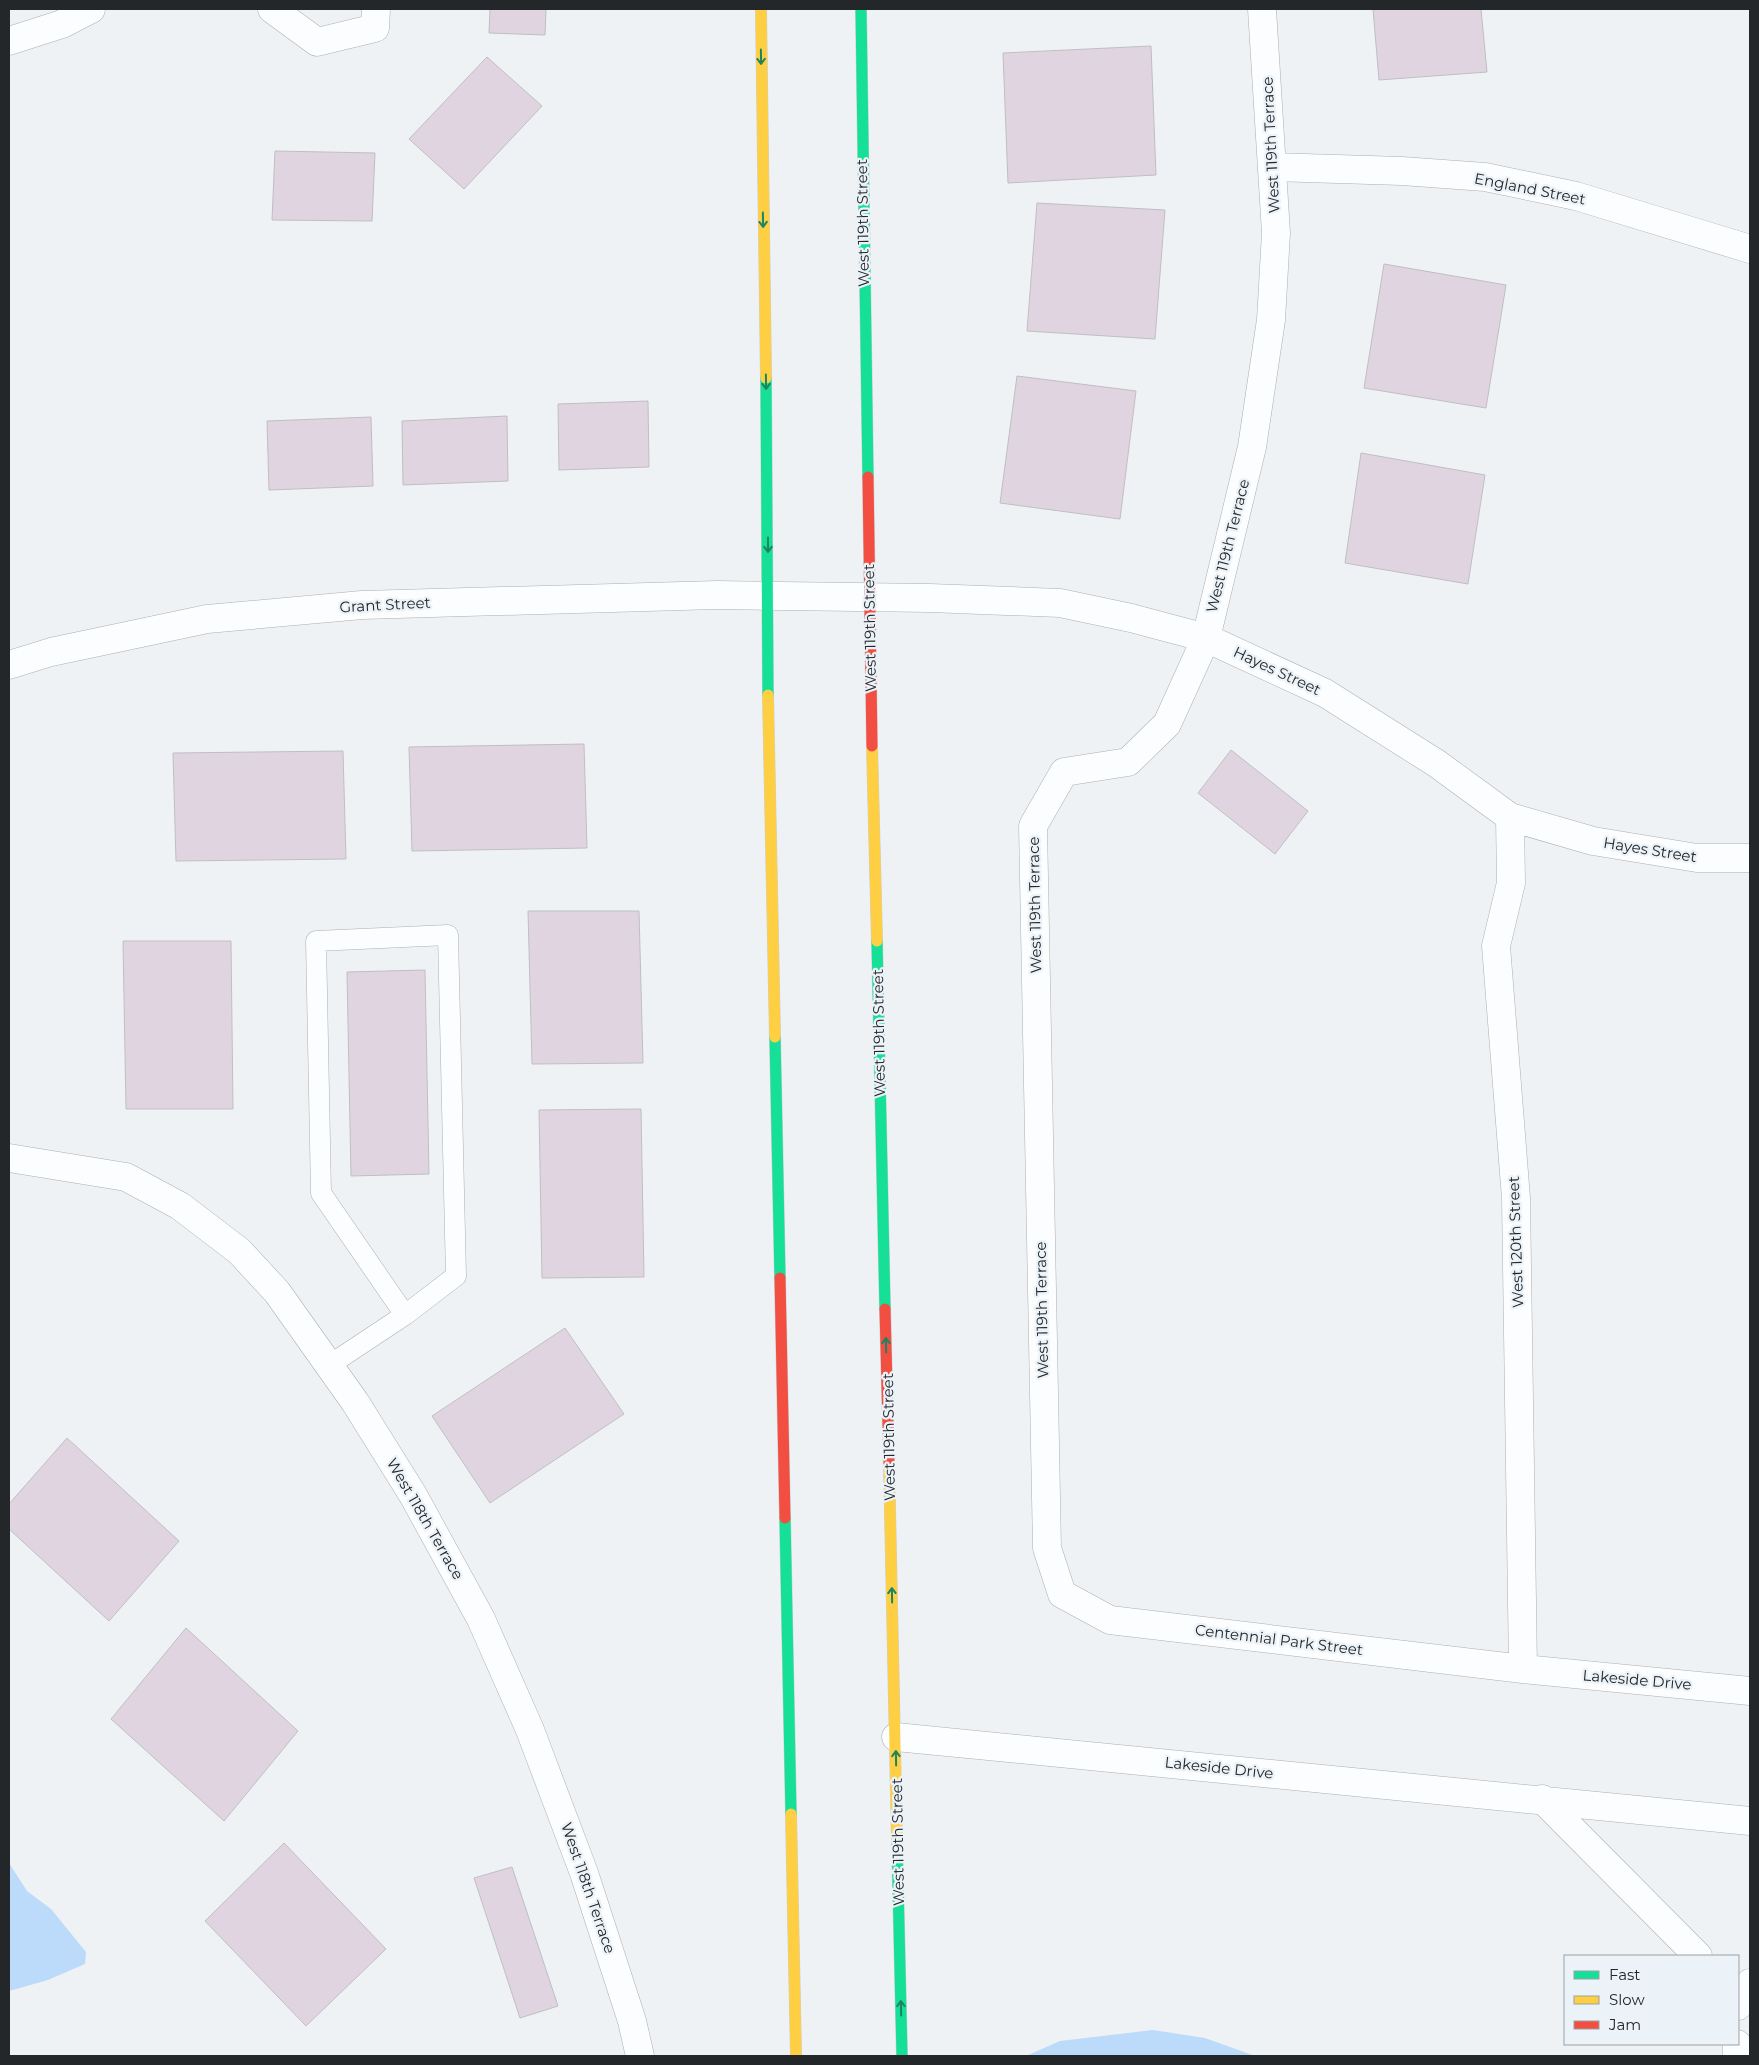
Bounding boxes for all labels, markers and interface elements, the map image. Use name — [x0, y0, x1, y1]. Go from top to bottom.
one-way arrow — [756, 49, 766, 65]
street label: West 119th Terrace — [1257, 76, 1284, 214]
street label: West 119th Street — [852, 159, 873, 287]
street label: England Street — [1473, 168, 1587, 209]
one-way arrow — [758, 212, 768, 228]
one-way arrow — [761, 374, 770, 390]
street label: West 119th Terrace — [1202, 477, 1253, 615]
one-way arrow — [763, 536, 773, 553]
street label: West 119th Street — [859, 564, 880, 692]
street label: Grant Street — [339, 593, 431, 616]
street label: Hayes Street — [1230, 642, 1324, 699]
street label: Hayes Street — [1602, 833, 1698, 866]
street label: West 119th Terrace — [1024, 836, 1045, 974]
street label: West 119th Street — [868, 969, 889, 1097]
street label: West 120th Street — [1504, 1176, 1527, 1308]
street label: West 119th Terrace — [1031, 1241, 1052, 1379]
one-way arrow — [882, 1337, 891, 1353]
street label: West 119th Street — [878, 1373, 899, 1501]
street label: West 118th Terrace — [383, 1455, 468, 1583]
one-way arrow — [887, 1587, 897, 1604]
street label: Centennial Park Street — [1194, 1620, 1364, 1659]
street label: Lakeside Drive — [1582, 1665, 1692, 1694]
one-way arrow — [891, 1750, 901, 1766]
street label: Lakeside Drive — [1164, 1752, 1274, 1783]
street label: West 119th Street — [887, 1778, 908, 1906]
street label: West 118th Terrace — [557, 1820, 620, 1956]
legend — [1564, 1955, 1739, 2045]
text: Fast — [1609, 1965, 1640, 1984]
text: Slow — [1609, 1990, 1645, 2009]
one-way arrow — [896, 2000, 906, 2016]
text: Jam — [1608, 2015, 1641, 2034]

